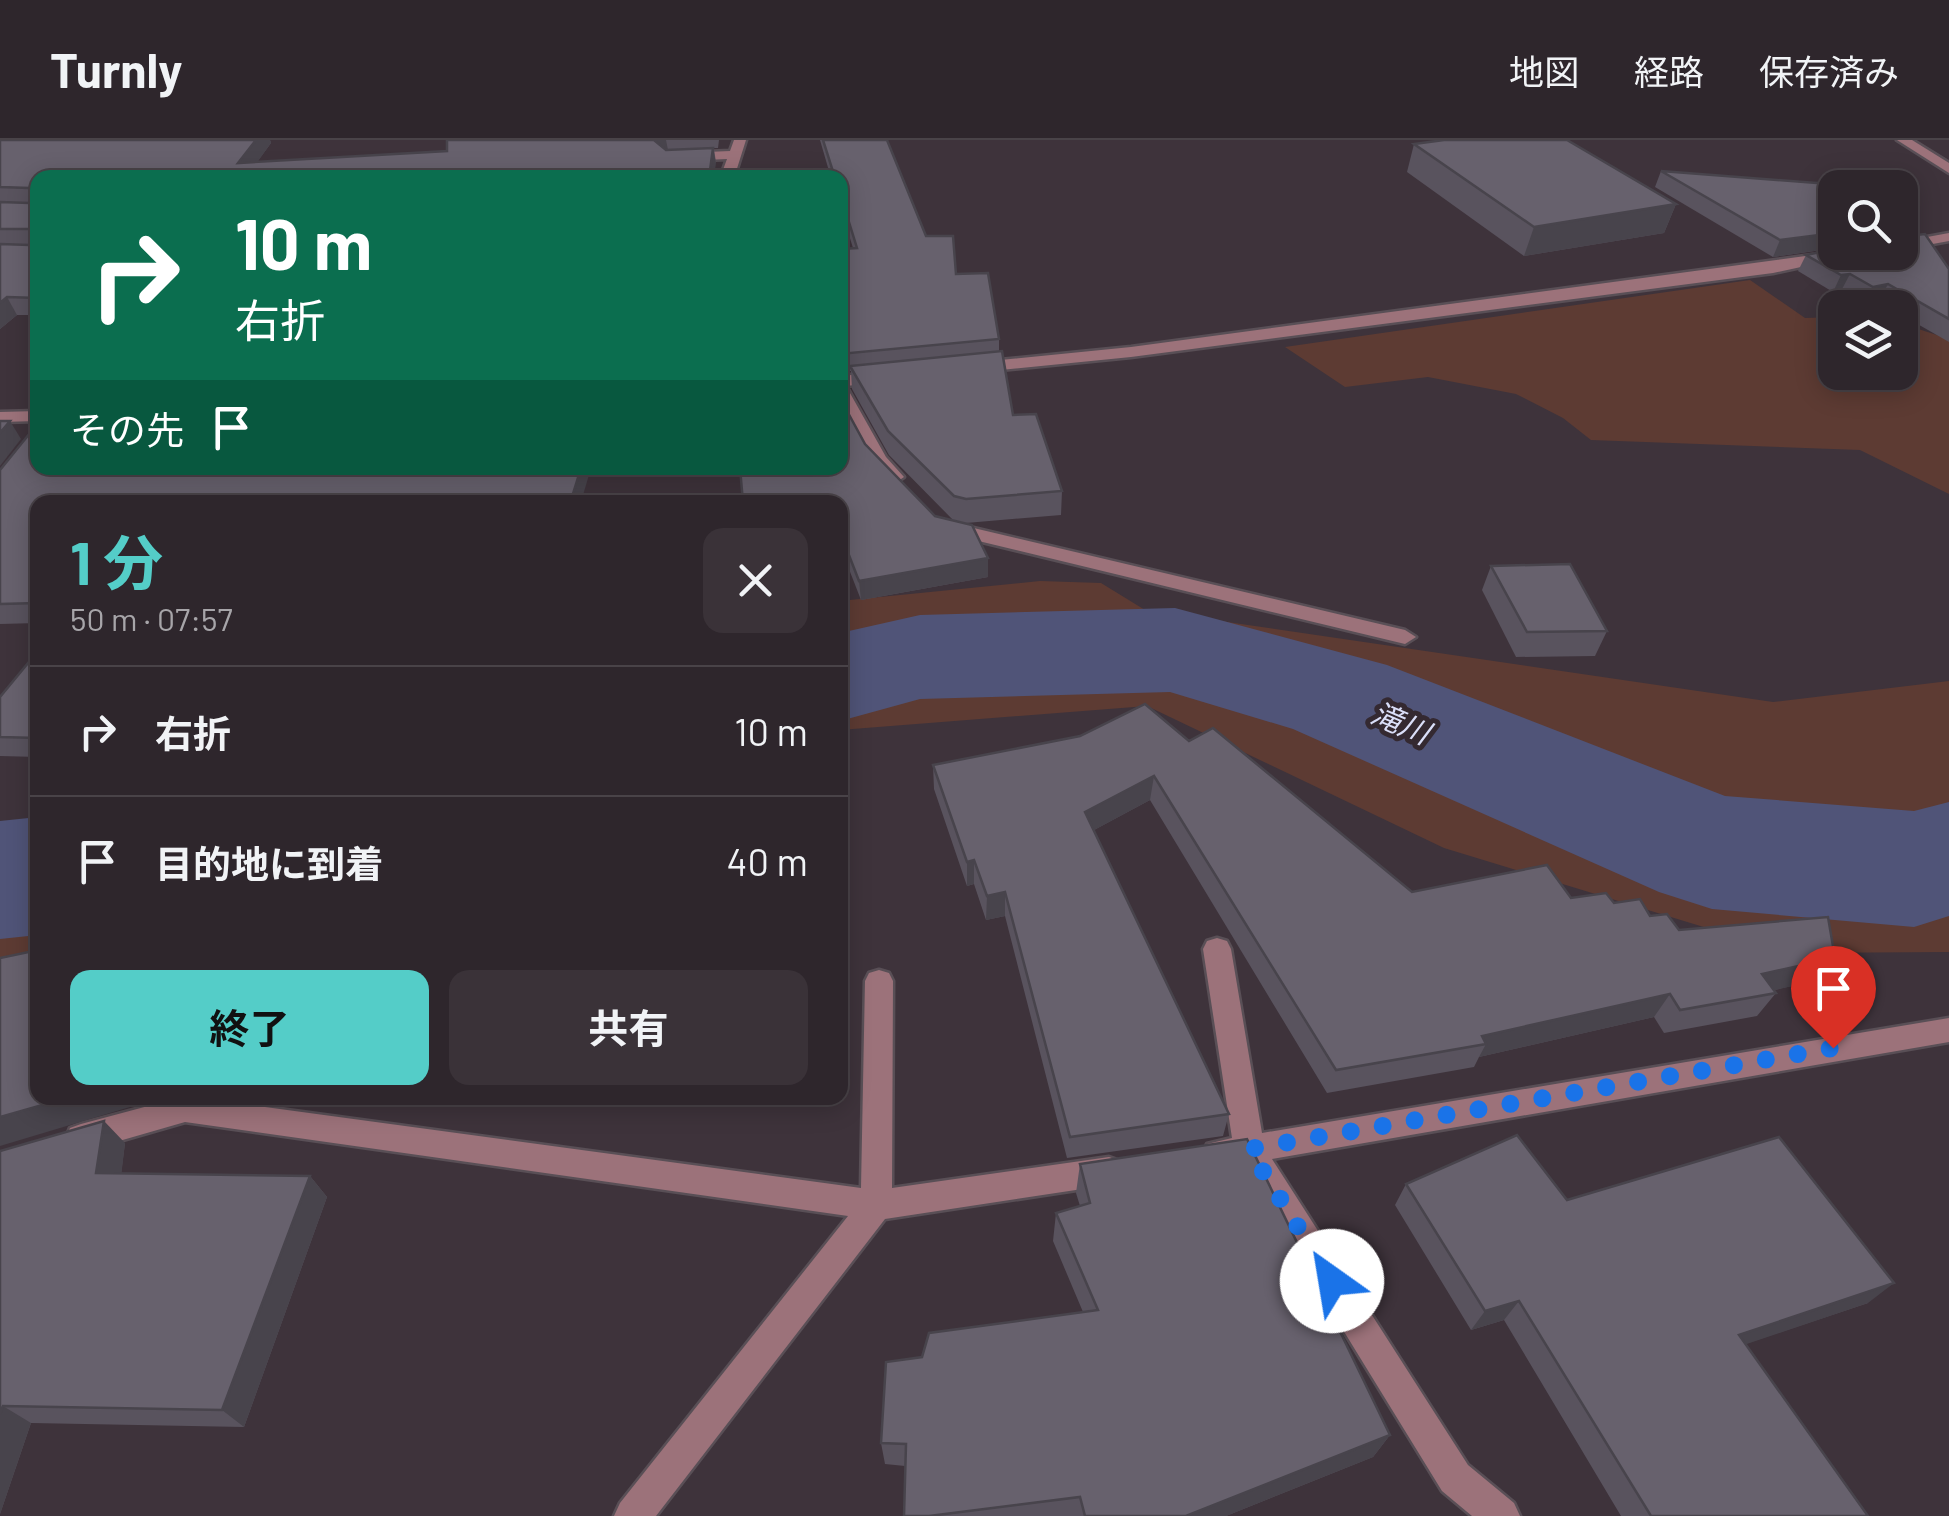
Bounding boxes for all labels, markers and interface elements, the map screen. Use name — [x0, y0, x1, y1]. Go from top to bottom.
text: Turnly — [50, 40, 183, 98]
text: 地図 — [1509, 50, 1579, 92]
text: 経路 — [1634, 50, 1704, 92]
text: 保存済み — [1759, 50, 1899, 92]
map controls — [1818, 170, 1918, 390]
button: search — [1818, 170, 1918, 270]
text: 10 m — [235, 200, 372, 284]
icon: right — [70, 210, 200, 340]
button: layers — [1818, 290, 1918, 390]
text: 右折 — [235, 292, 325, 346]
icon: arrive — [204, 400, 259, 455]
text: その先 — [70, 406, 184, 452]
text: 1 分 — [70, 525, 163, 597]
button: close — [703, 528, 808, 633]
text: 50 m · 07:57 — [70, 599, 233, 637]
water label: 滝川 — [1366, 694, 1438, 751]
icon: right — [70, 704, 125, 759]
text: 10 m — [734, 708, 808, 754]
text: 右折 — [155, 710, 231, 756]
icon: arrive — [70, 834, 125, 889]
text: 40 m — [727, 838, 808, 884]
text: 目的地に到着 — [155, 840, 383, 886]
pin — [1791, 946, 1876, 1049]
icon: arrive — [1806, 961, 1861, 1016]
button: 終了 — [70, 970, 429, 1085]
button: 共有 — [449, 970, 808, 1085]
position arrow — [1280, 1229, 1384, 1333]

